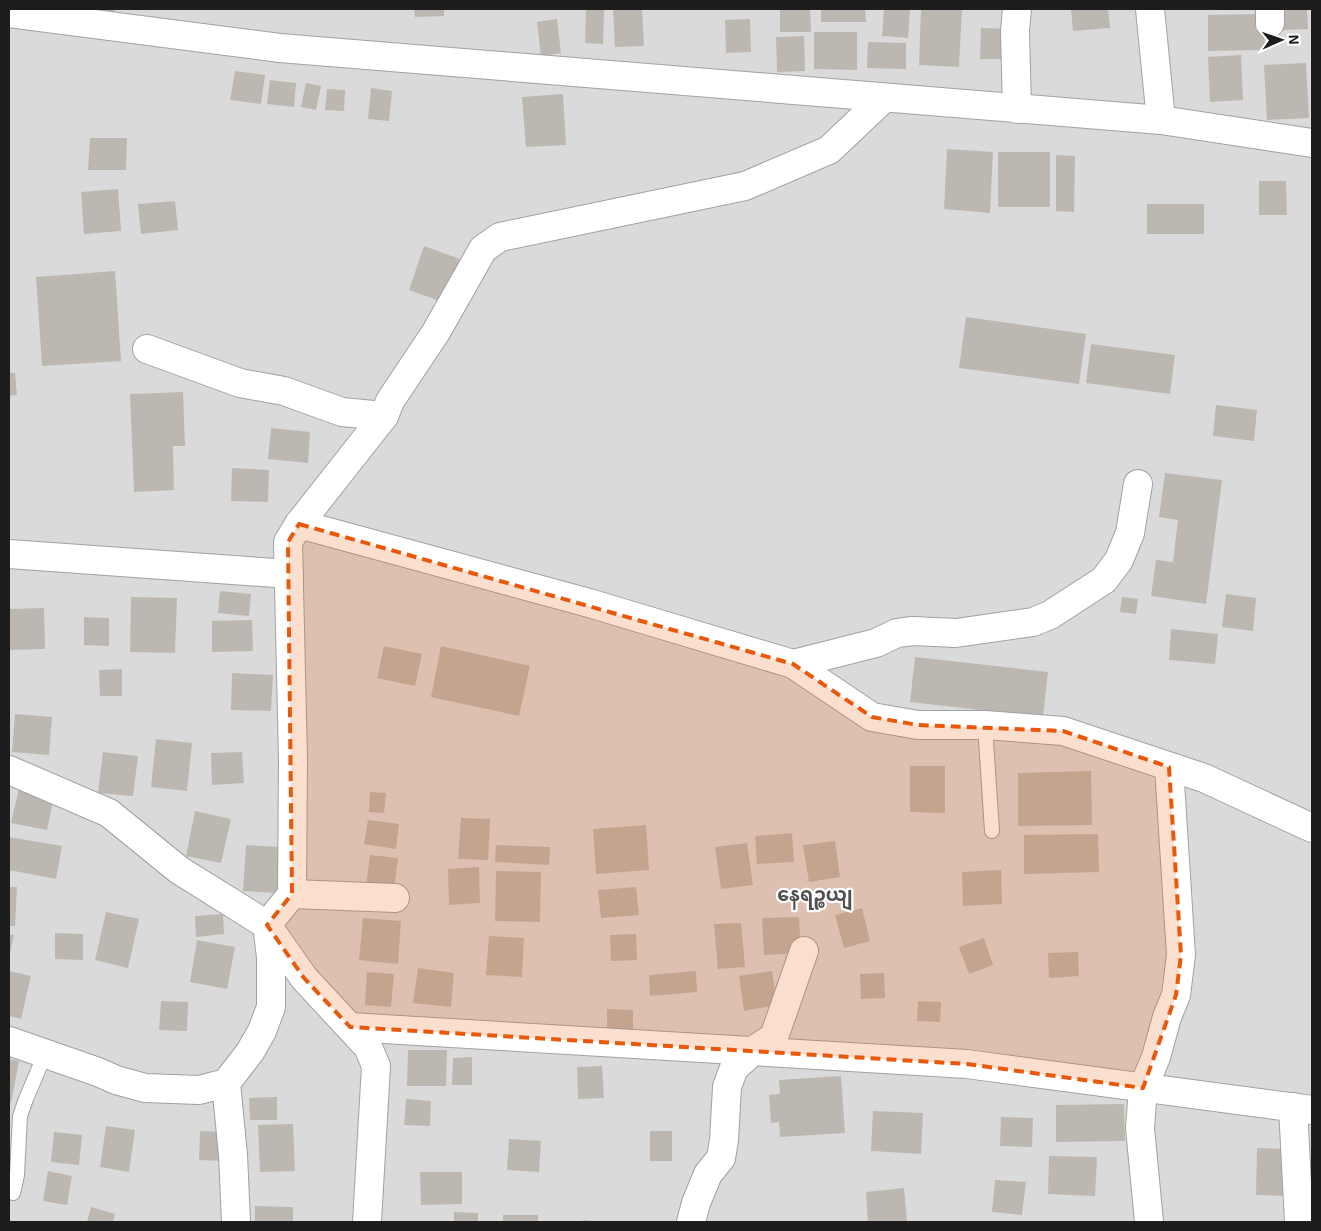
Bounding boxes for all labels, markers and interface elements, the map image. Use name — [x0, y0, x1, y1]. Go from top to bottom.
north arrow — [1256, 15, 1306, 65]
text: N — [1286, 34, 1303, 45]
district label: နေရဉ္စယျ — [777, 882, 853, 911]

